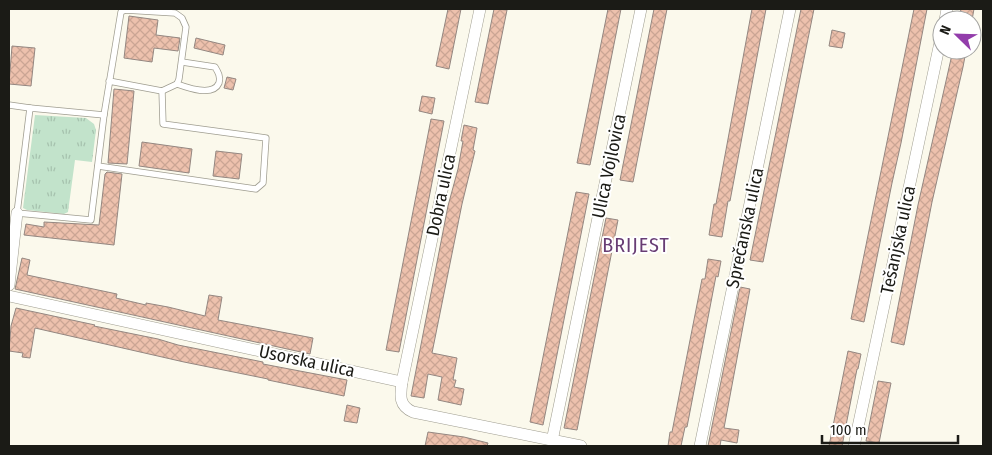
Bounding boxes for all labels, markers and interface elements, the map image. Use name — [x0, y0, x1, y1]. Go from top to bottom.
north arrow — [932, 10, 982, 60]
text: N — [936, 23, 955, 37]
street label: Ulica Vojlovica — [587, 112, 631, 220]
street label: Dobra ulica — [422, 152, 460, 238]
street label: Sprečanska ulica — [721, 165, 769, 290]
street label: Tešanjska ulica — [876, 183, 920, 296]
district label: BRIJEST — [602, 233, 670, 257]
street label: Usorska ulica — [257, 340, 357, 382]
scale bar — [822, 412, 958, 444]
text: 100 m — [830, 421, 867, 439]

